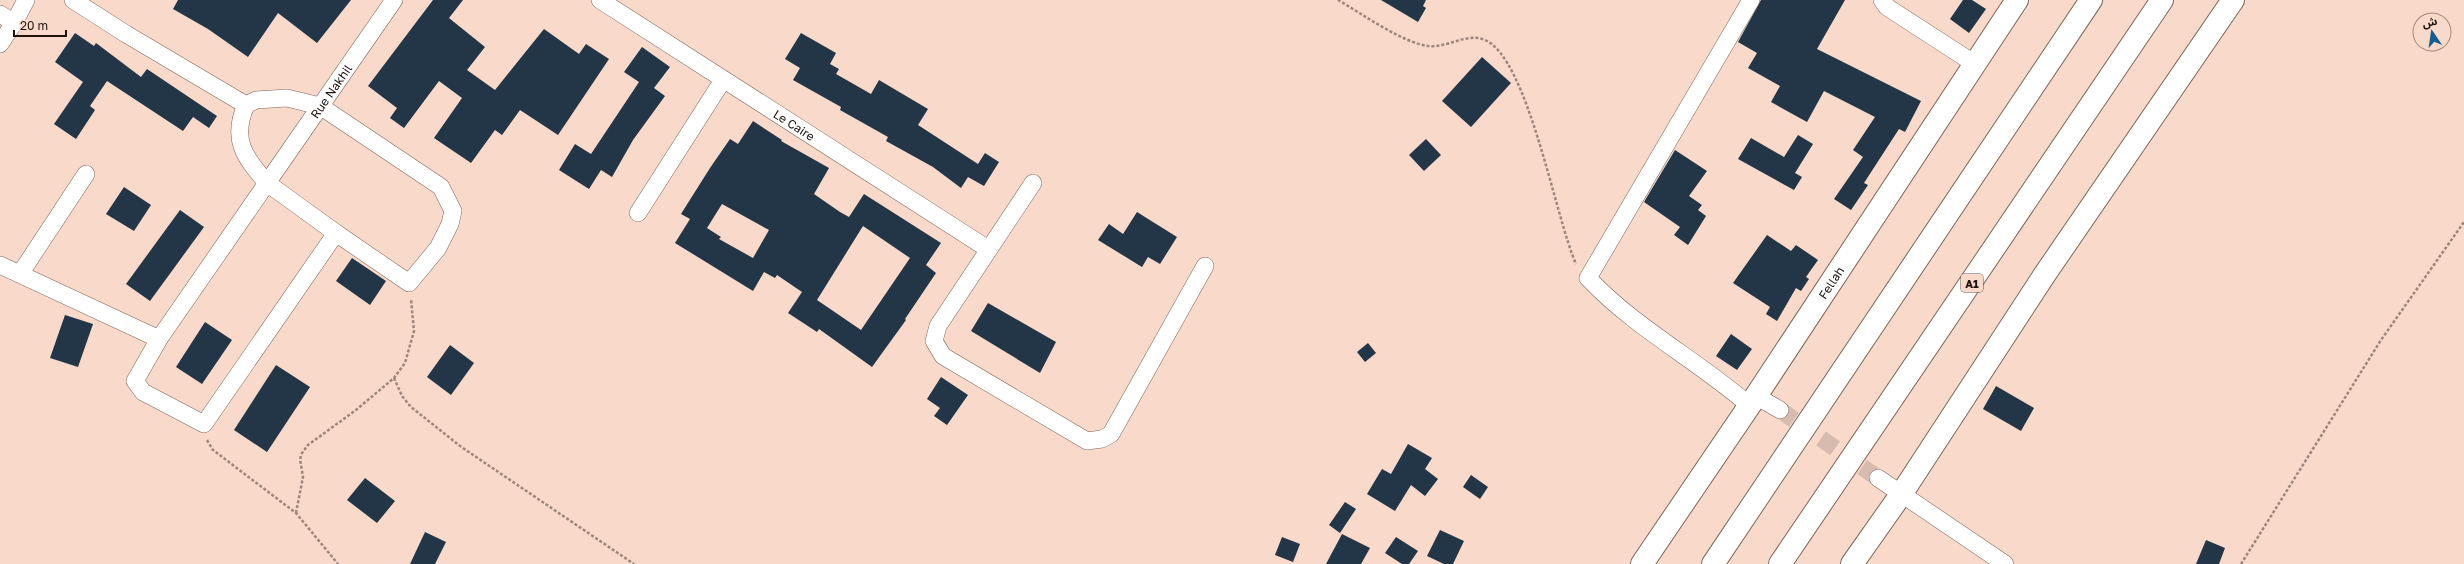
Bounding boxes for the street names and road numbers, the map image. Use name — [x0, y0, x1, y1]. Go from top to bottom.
street label: Rue Nakhil — [307, 61, 355, 121]
street label: Le Caire — [771, 106, 818, 144]
street label: Fellah — [1815, 263, 1847, 302]
road number: A1 — [1961, 274, 1983, 292]

